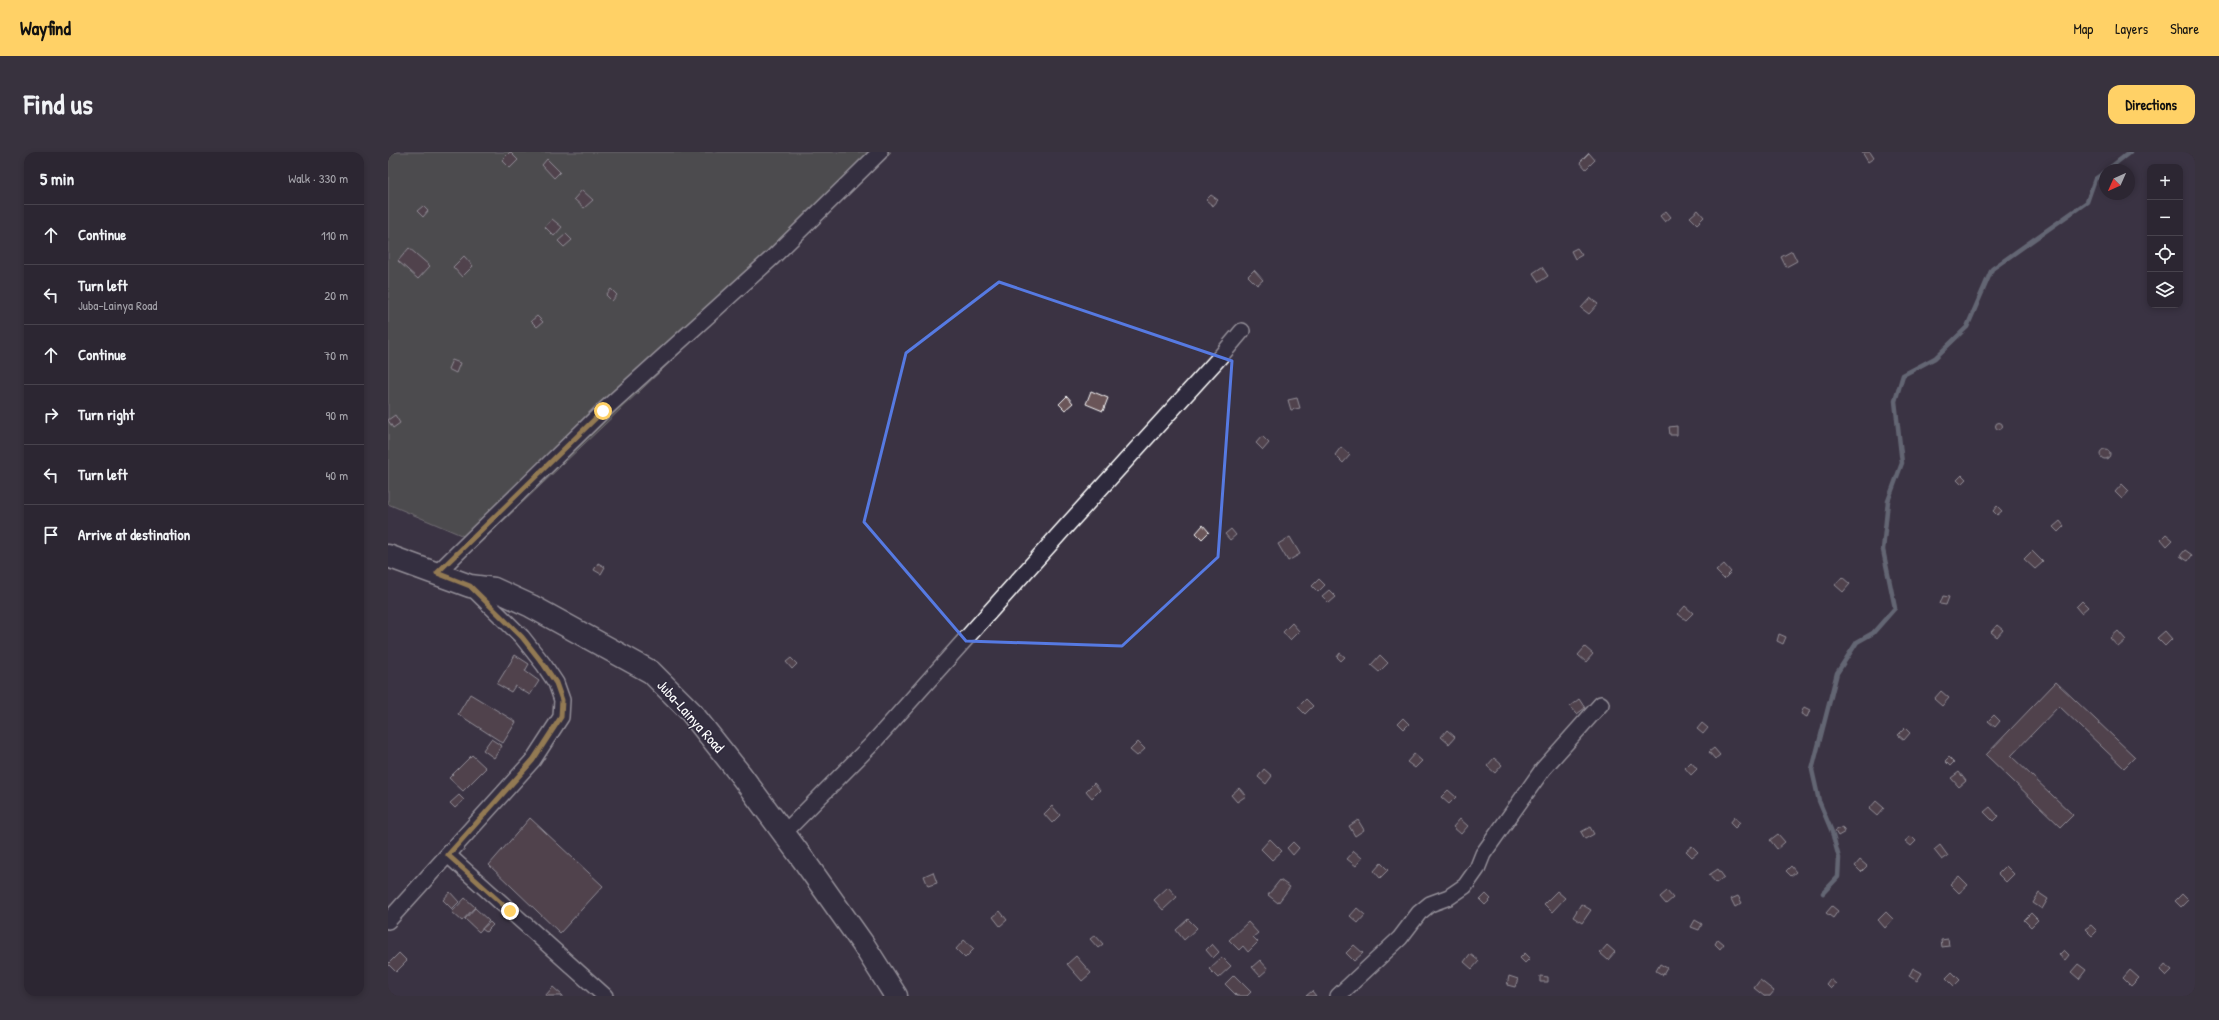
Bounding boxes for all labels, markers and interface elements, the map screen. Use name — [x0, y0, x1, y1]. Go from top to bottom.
text: Wayfind — [20, 15, 71, 41]
text: Map — [2073, 19, 2093, 38]
text: Layers — [2115, 19, 2148, 38]
text: Share — [2170, 19, 2199, 38]
text: Find us — [24, 85, 93, 123]
button: Directions — [2108, 85, 2195, 124]
north arrow — [2099, 164, 2135, 200]
map controls — [2147, 164, 2183, 308]
button: + — [2147, 164, 2183, 200]
text: 5 min — [40, 167, 74, 190]
text: Walk · 330 m — [288, 169, 348, 187]
button: − — [2147, 200, 2183, 236]
icon: ahead — [40, 224, 62, 246]
text: Continue — [78, 224, 126, 245]
text: 110 m — [321, 226, 348, 244]
button: locate — [2147, 236, 2183, 272]
button: layers — [2147, 272, 2183, 308]
text: Turn left — [78, 275, 128, 296]
icon: left — [40, 284, 62, 306]
text: 20 m — [324, 286, 348, 304]
text: Juba-Lainya Road — [78, 296, 157, 314]
icon: ahead — [40, 344, 62, 366]
text: Continue — [78, 344, 126, 365]
text: 70 m — [324, 346, 348, 364]
route start — [594, 402, 612, 420]
icon: right — [40, 404, 62, 426]
text: Turn right — [78, 404, 134, 425]
text: 90 m — [326, 406, 348, 424]
icon: left — [40, 464, 62, 486]
text: Turn left — [78, 464, 128, 485]
text: 40 m — [325, 466, 348, 484]
icon: arrive — [40, 524, 62, 546]
text: Arrive at destination — [78, 524, 190, 545]
street label: Juba-Lainya Road — [653, 675, 730, 757]
route end — [501, 902, 519, 920]

